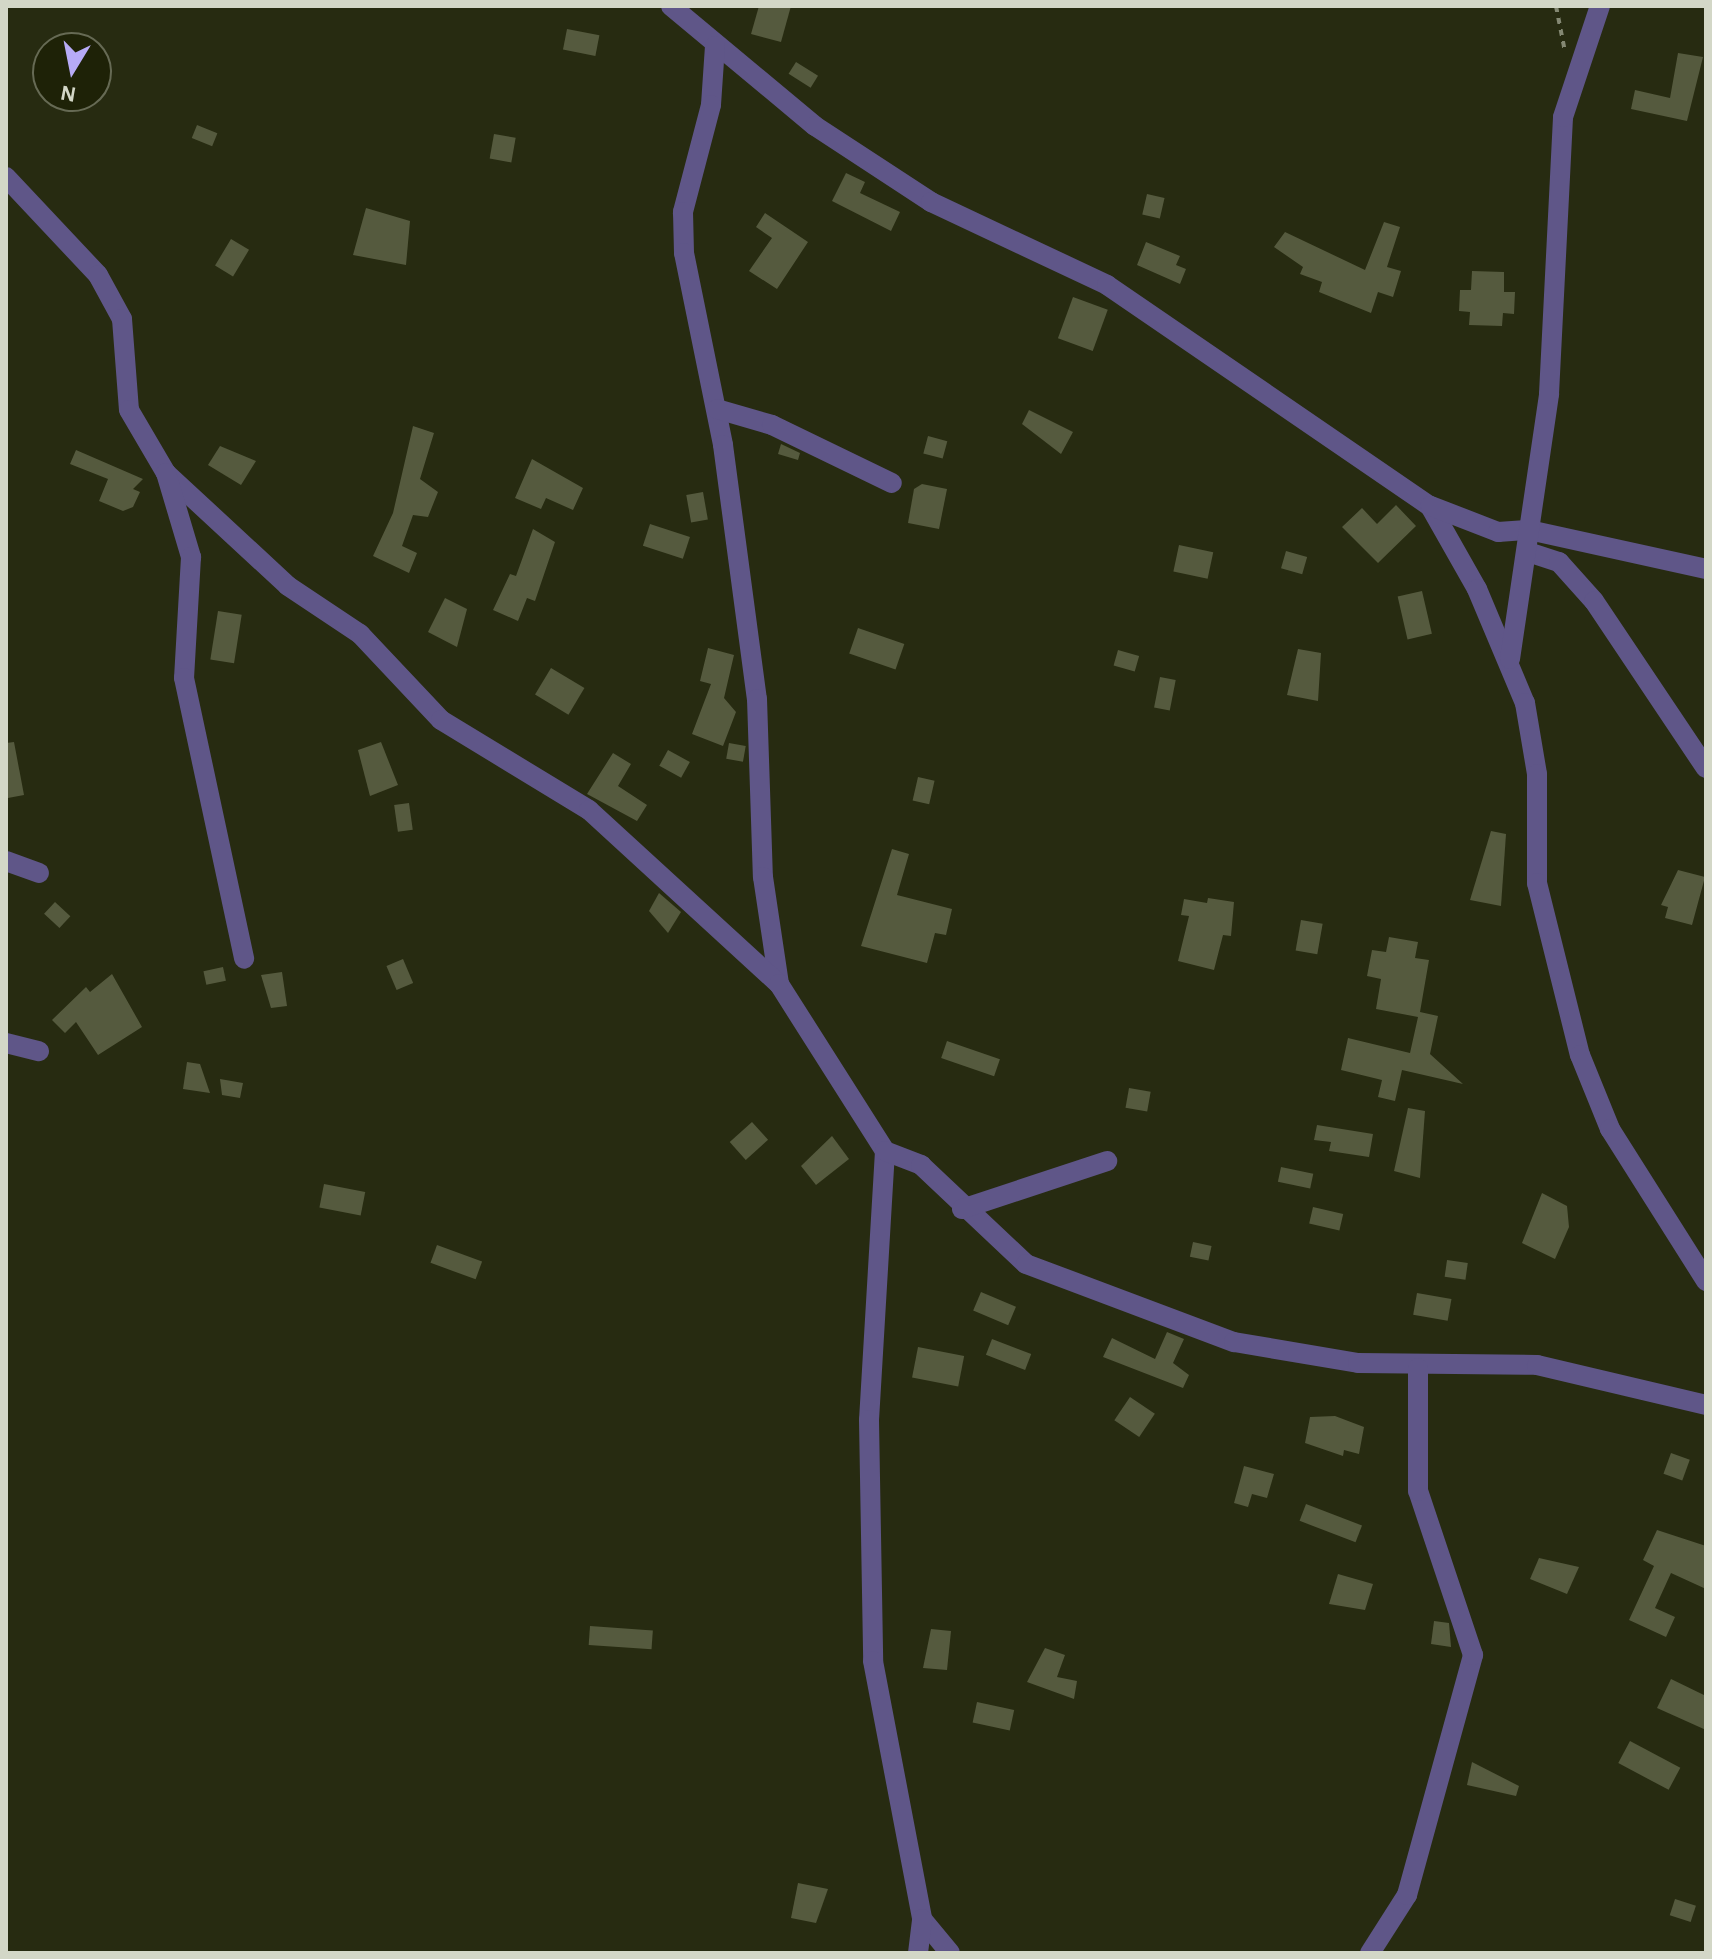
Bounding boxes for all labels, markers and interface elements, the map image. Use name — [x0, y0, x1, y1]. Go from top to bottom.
north arrow — [32, 32, 112, 112]
text: N — [59, 82, 78, 106]

